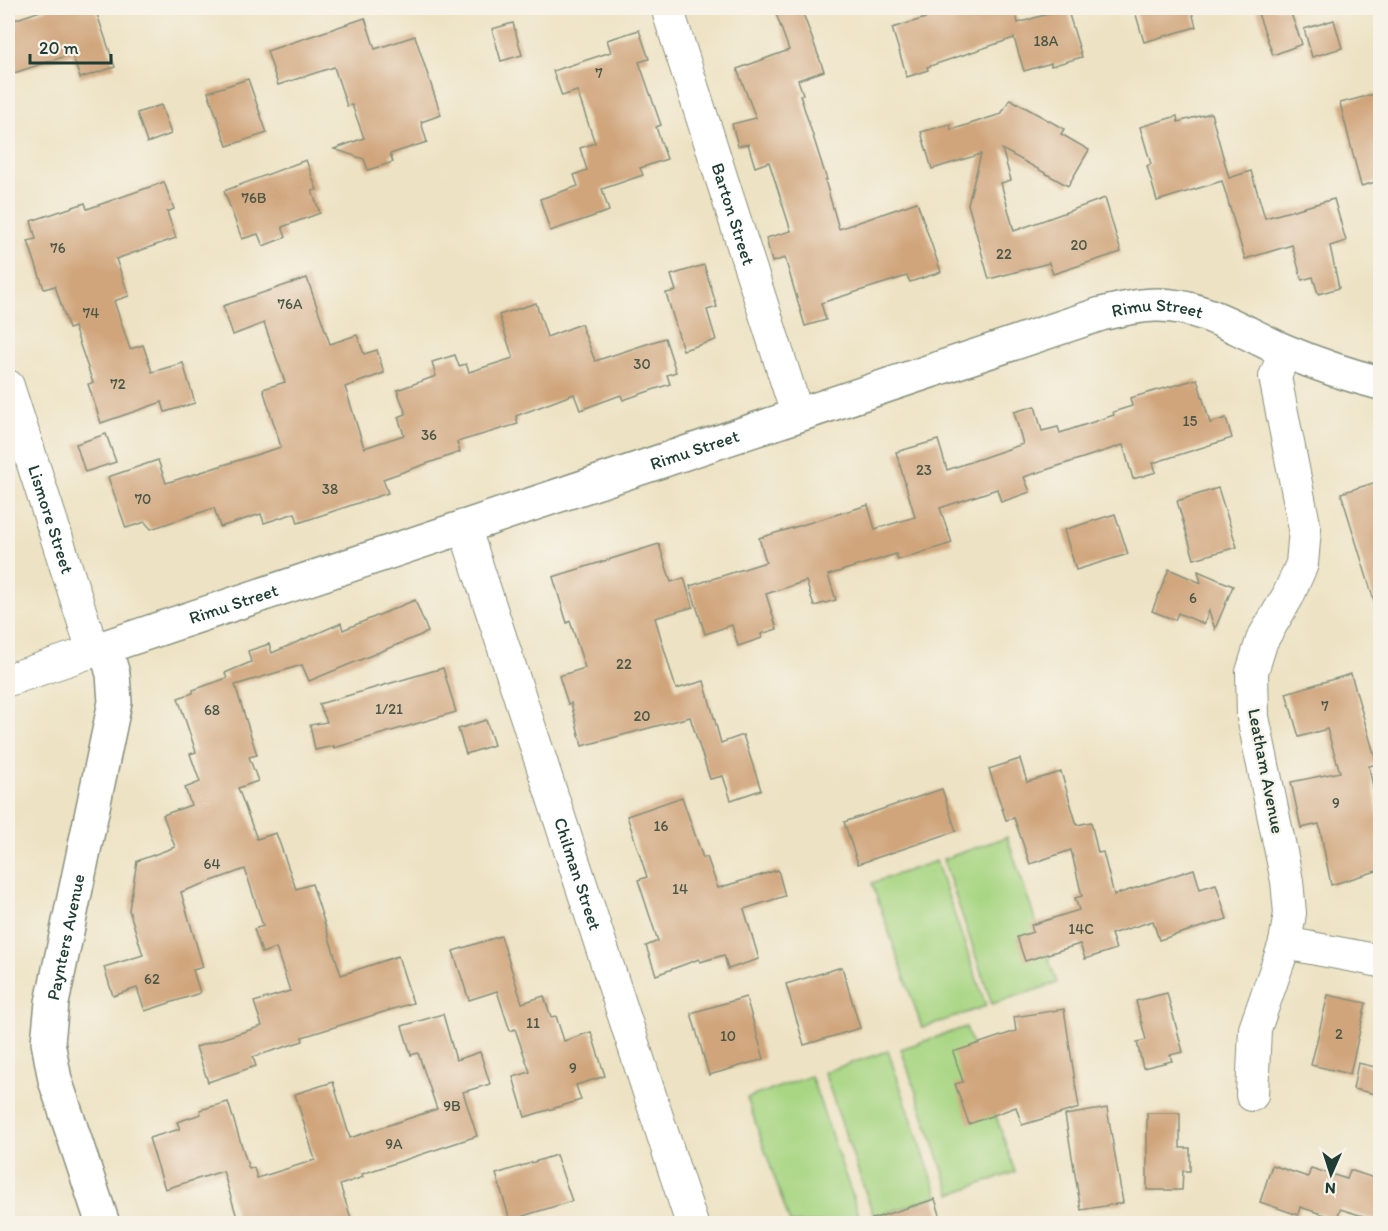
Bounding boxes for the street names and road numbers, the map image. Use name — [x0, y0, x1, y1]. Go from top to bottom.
street label: Barton Street — [706, 160, 760, 268]
street label: Rimu Street — [1109, 294, 1207, 324]
street label: Rimu Street — [647, 425, 742, 475]
street label: Lismore Street — [23, 462, 79, 577]
street label: Rimu Street — [186, 579, 281, 629]
street label: Leatham Avenue — [1243, 706, 1289, 836]
street label: Chilman Street — [549, 815, 606, 933]
street label: Paynters Avenue — [42, 872, 90, 1002]

